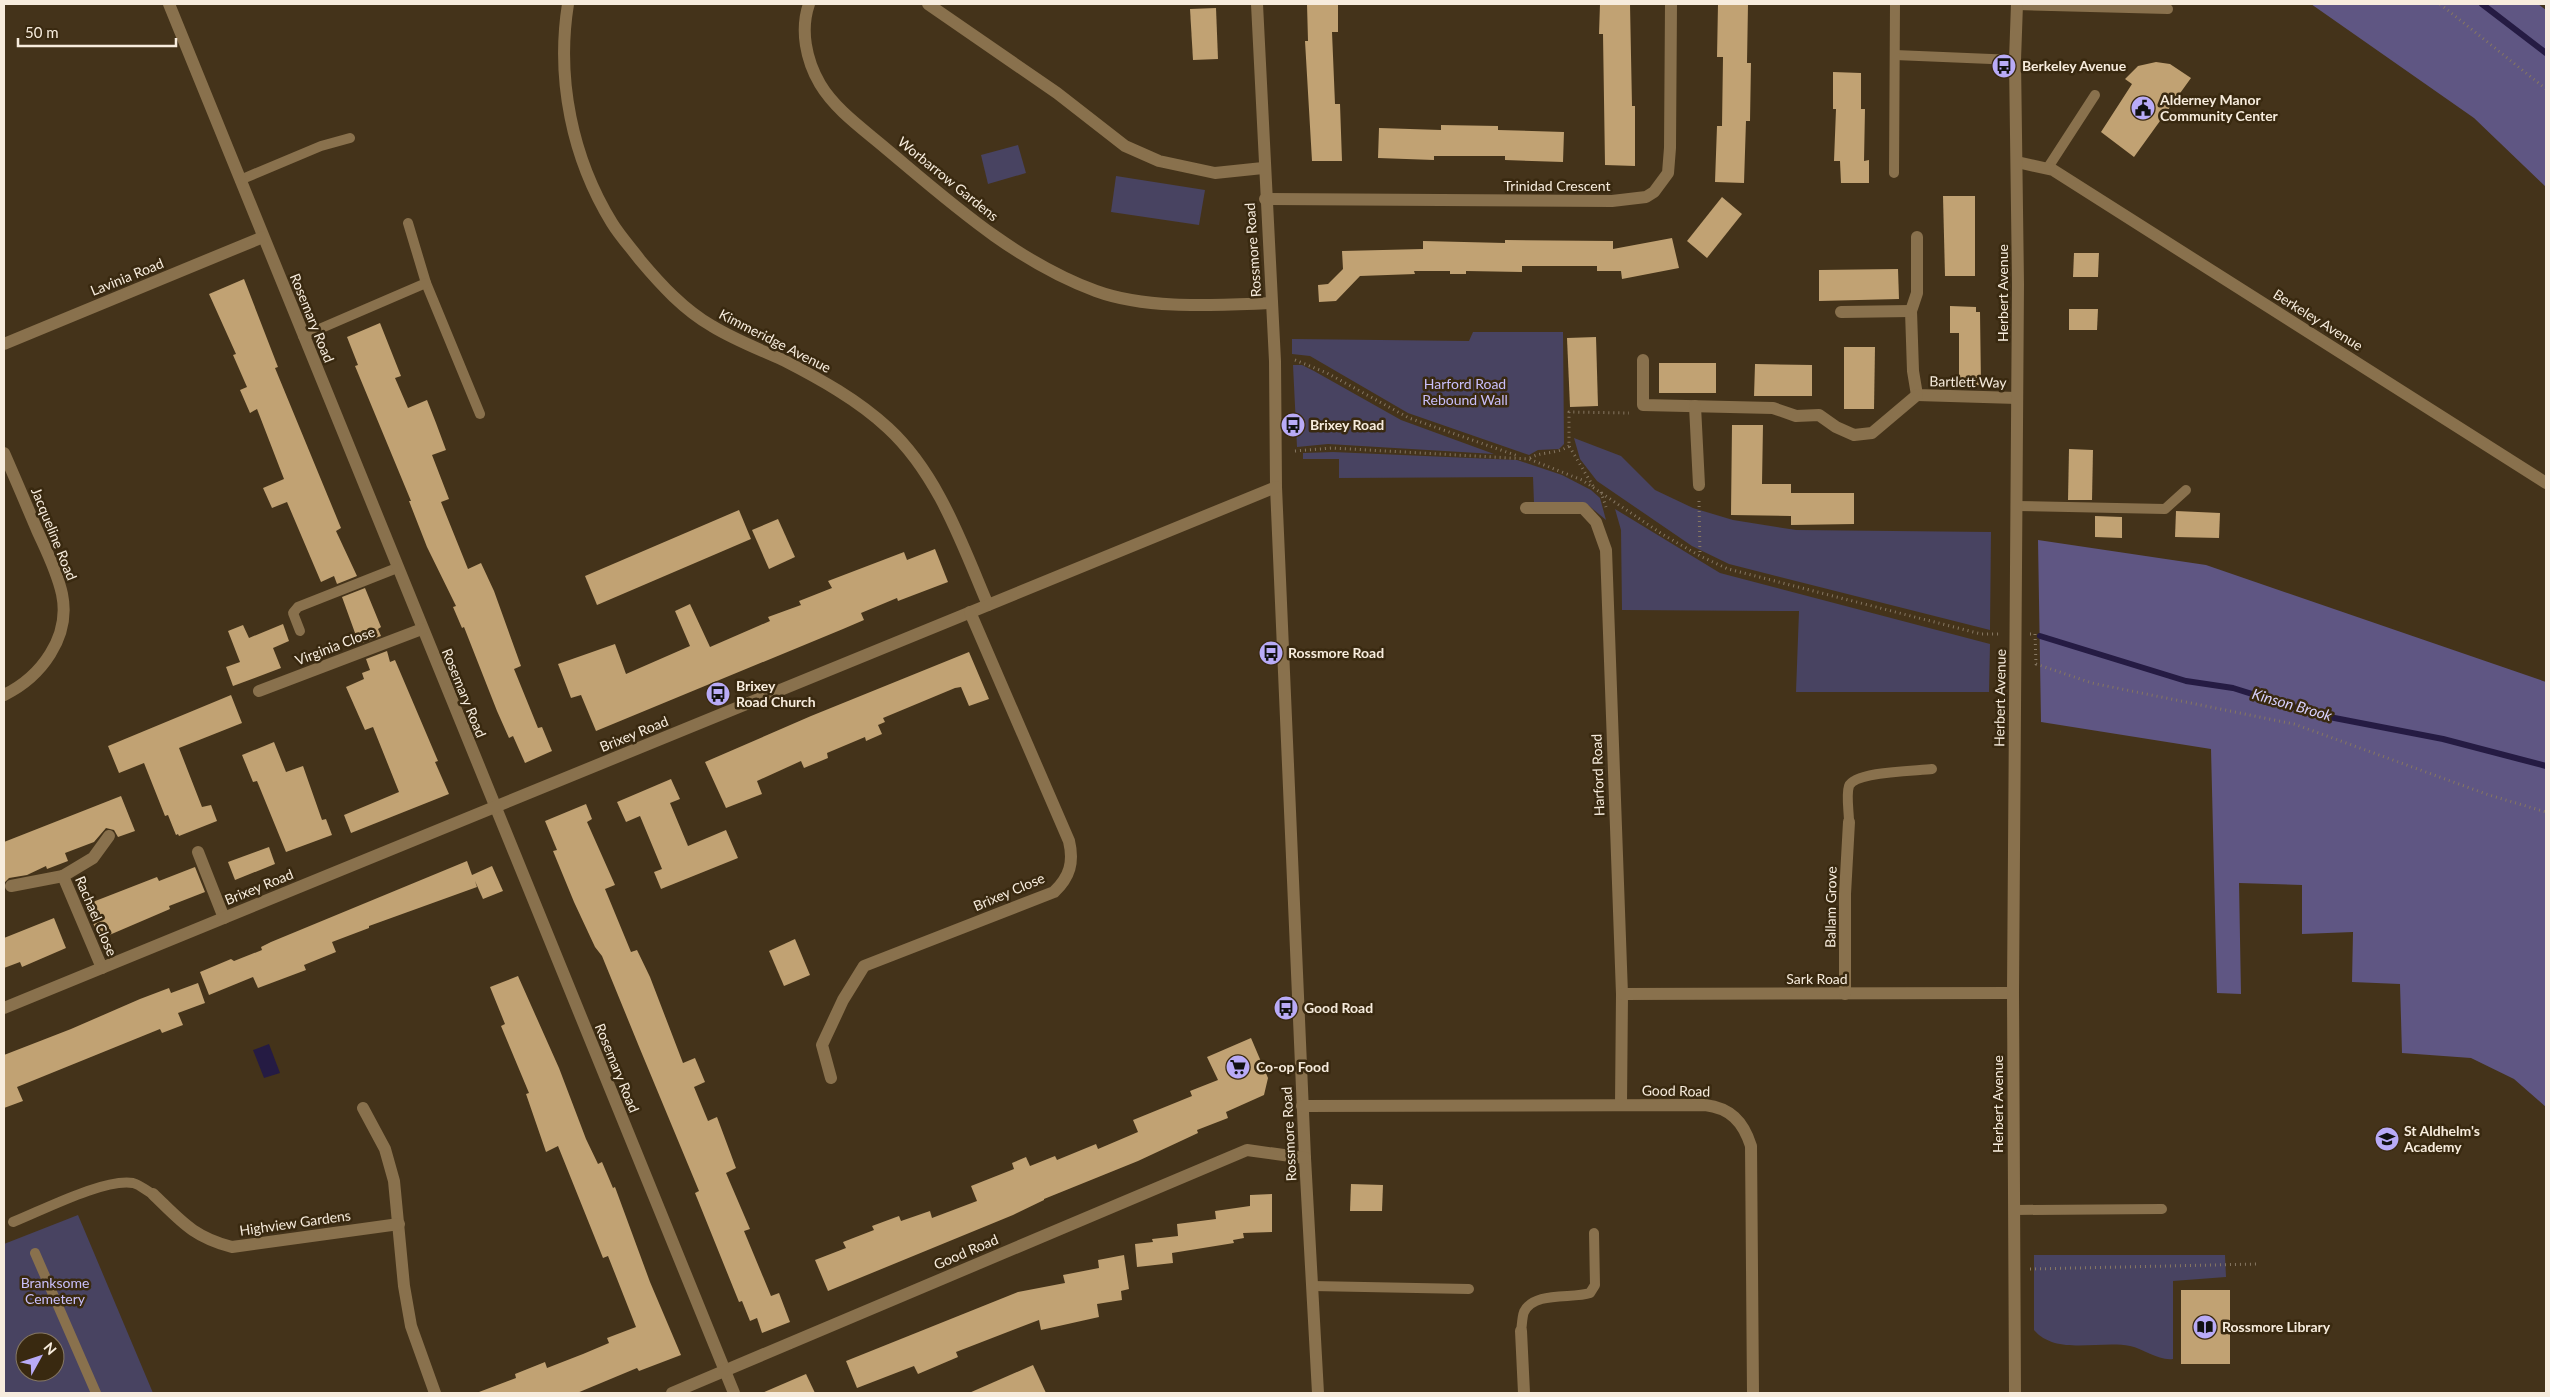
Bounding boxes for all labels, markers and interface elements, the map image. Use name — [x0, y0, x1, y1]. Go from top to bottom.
scale bar — [18, 15, 175, 47]
text: 50 m — [25, 23, 59, 41]
bus stop icon: Berkeley Avenue — [1991, 53, 2017, 79]
place label: Berkeley Avenue — [2022, 57, 2127, 74]
place label: Alderney Manor Community Center — [2159, 91, 2279, 124]
public building icon: Alderney Manor Community Center — [2130, 95, 2156, 121]
street label: Worbarrow Gardens — [895, 133, 1002, 224]
street label: Trinidad Crescent — [1504, 177, 1610, 194]
street label: Rossmore Road — [1241, 202, 1264, 298]
street label: Herbert Avenue — [1994, 244, 2011, 342]
street label: Lavinia Road — [88, 254, 166, 299]
street label: Rosemary Road — [287, 271, 338, 365]
street label: Berkeley Avenue — [2270, 285, 2366, 354]
street label: Kimmeridge Avenue — [716, 305, 834, 376]
street label: Bartlett Way — [1929, 372, 2008, 391]
park label: Harford Road Rebound Wall — [1422, 375, 1508, 408]
bus stop icon: Brixey Road — [1280, 412, 1306, 438]
place label: Brixey Road — [1310, 416, 1384, 433]
street label: Jacqueline Road — [28, 485, 81, 583]
street label: Virginia Close — [292, 623, 377, 669]
bus stop icon: Rossmore Road — [1258, 640, 1284, 666]
place label: Rossmore Road — [1288, 644, 1384, 661]
street label: Rosemary Road — [439, 646, 490, 740]
street label: Herbert Avenue — [1990, 649, 2009, 747]
place label: Brixey Road Church — [736, 677, 816, 710]
bus stop icon: Brixey Road Church — [705, 681, 731, 707]
water label: Kinson Brook — [2250, 684, 2335, 724]
street label: Brixey Road — [597, 712, 671, 755]
street label: Harford Road — [1588, 734, 1607, 817]
street label: Brixey Road — [222, 865, 296, 908]
street label: Ballam Grove — [1821, 866, 1840, 948]
street label: Brixey Close — [971, 869, 1047, 914]
street label: Rachael Close — [72, 873, 121, 958]
street label: Sark Road — [1786, 970, 1848, 987]
bus stop icon: Good Road — [1273, 995, 1299, 1021]
place label: Good Road — [1304, 999, 1373, 1016]
street label: Rosemary Road — [592, 1021, 643, 1115]
supermarket icon: Co-op Food — [1225, 1054, 1251, 1080]
street label: Herbert Avenue — [1989, 1055, 2006, 1153]
place label: Co-op Food — [1256, 1058, 1329, 1075]
street label: Good Road — [1642, 1081, 1710, 1100]
street label: Rossmore Road — [1278, 1086, 1299, 1182]
place label: St Aldhelm's Academy — [2403, 1122, 2480, 1155]
school or university icon: St Aldhelm's Academy — [2374, 1126, 2400, 1152]
street label: Highview Gardens — [238, 1206, 352, 1239]
street label: Good Road — [931, 1230, 1001, 1273]
park label: Branksome Cemetery — [21, 1274, 89, 1307]
library icon: Rossmore Library — [2192, 1314, 2218, 1340]
place label: Rossmore Library — [2222, 1318, 2331, 1335]
north arrow — [15, 1332, 65, 1382]
text: N — [40, 1339, 60, 1358]

